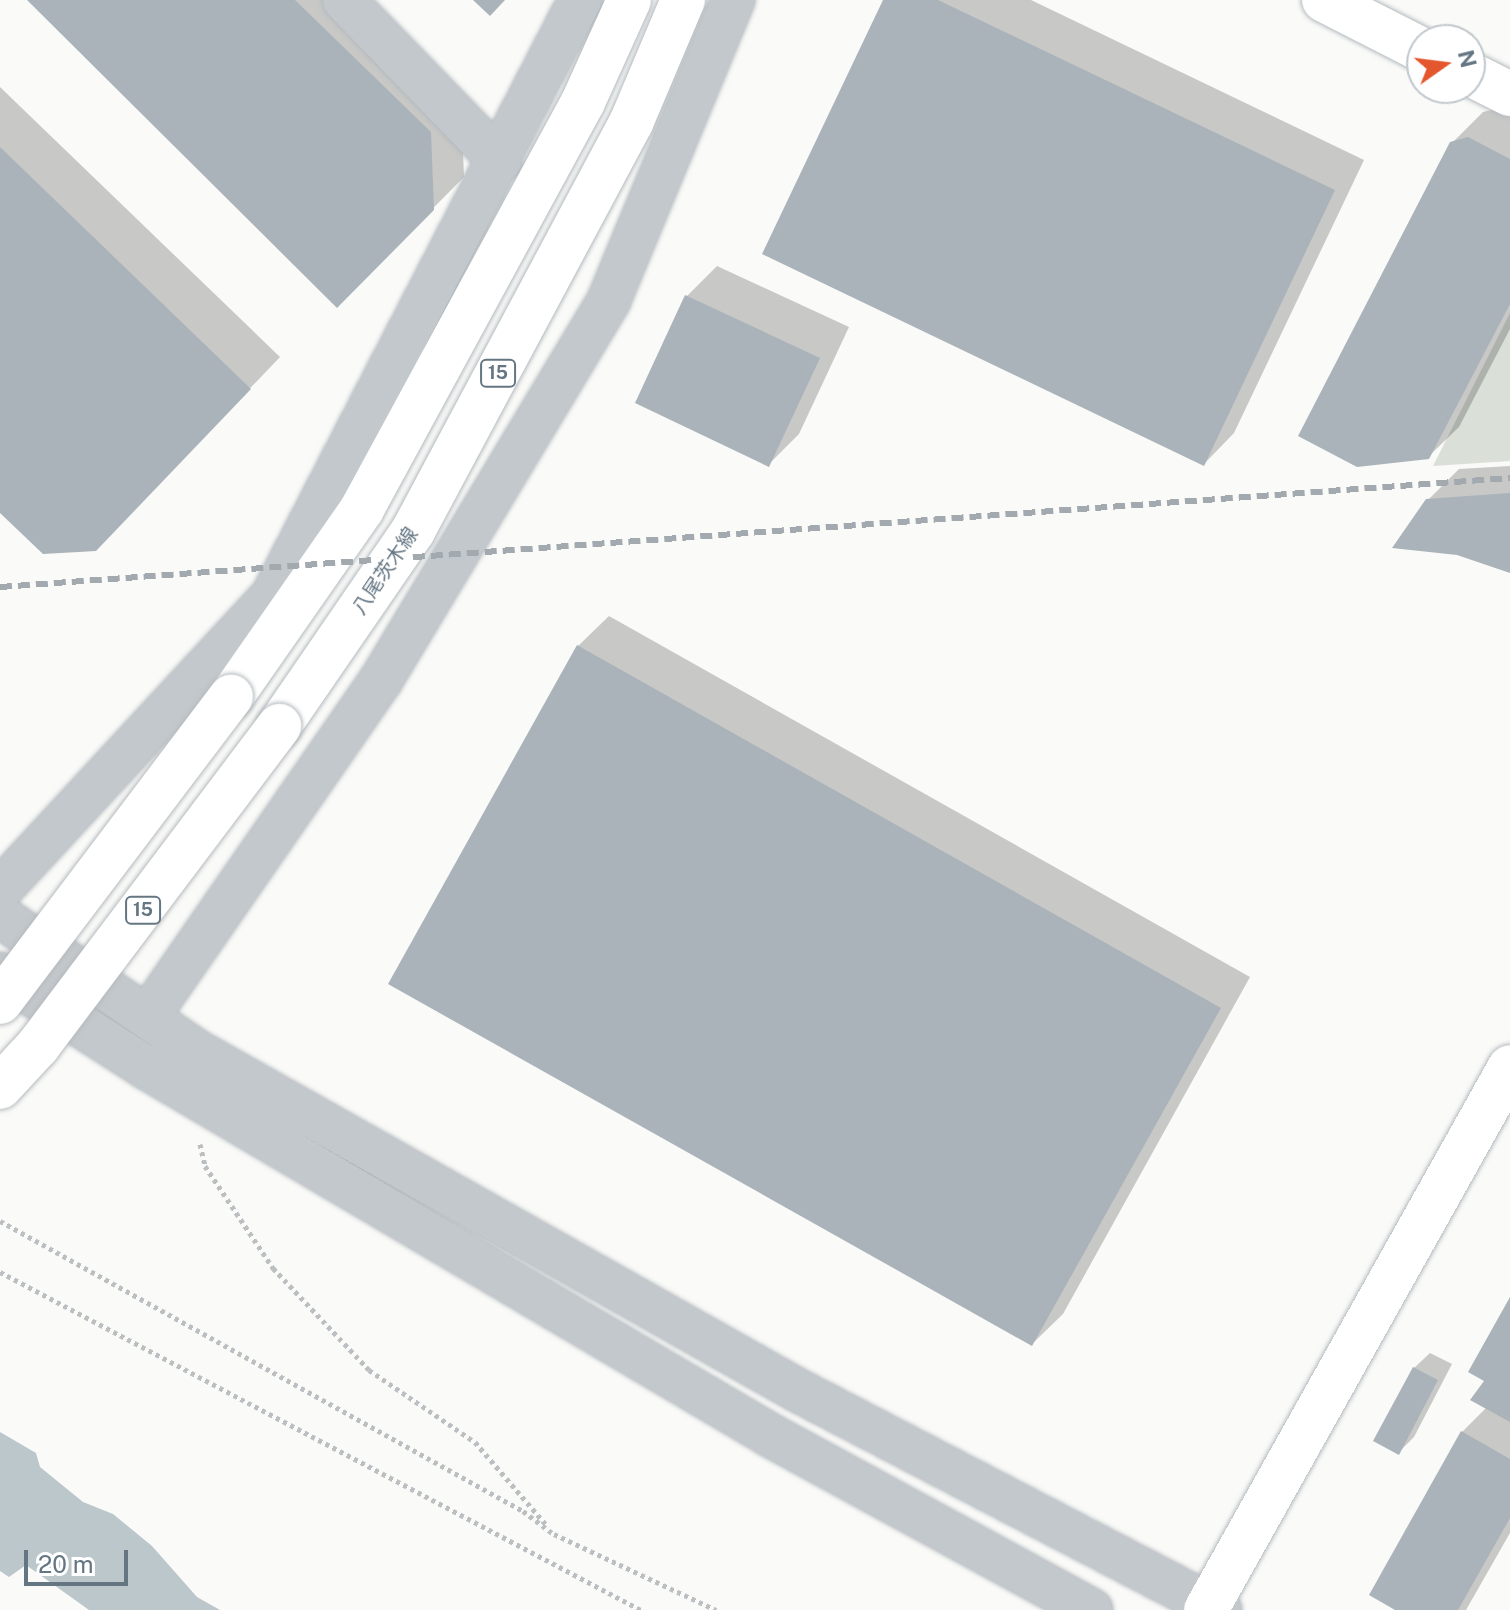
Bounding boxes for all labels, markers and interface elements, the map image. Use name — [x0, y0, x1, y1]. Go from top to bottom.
north arrow — [1406, 24, 1486, 104]
text: N — [1453, 47, 1482, 70]
road number: 15 — [480, 359, 516, 387]
street label: 八尾茨木線 — [347, 523, 423, 619]
road number: 15 — [125, 896, 161, 924]
scale bar — [28, 1534, 132, 1584]
text: 20 m — [38, 1550, 94, 1578]

